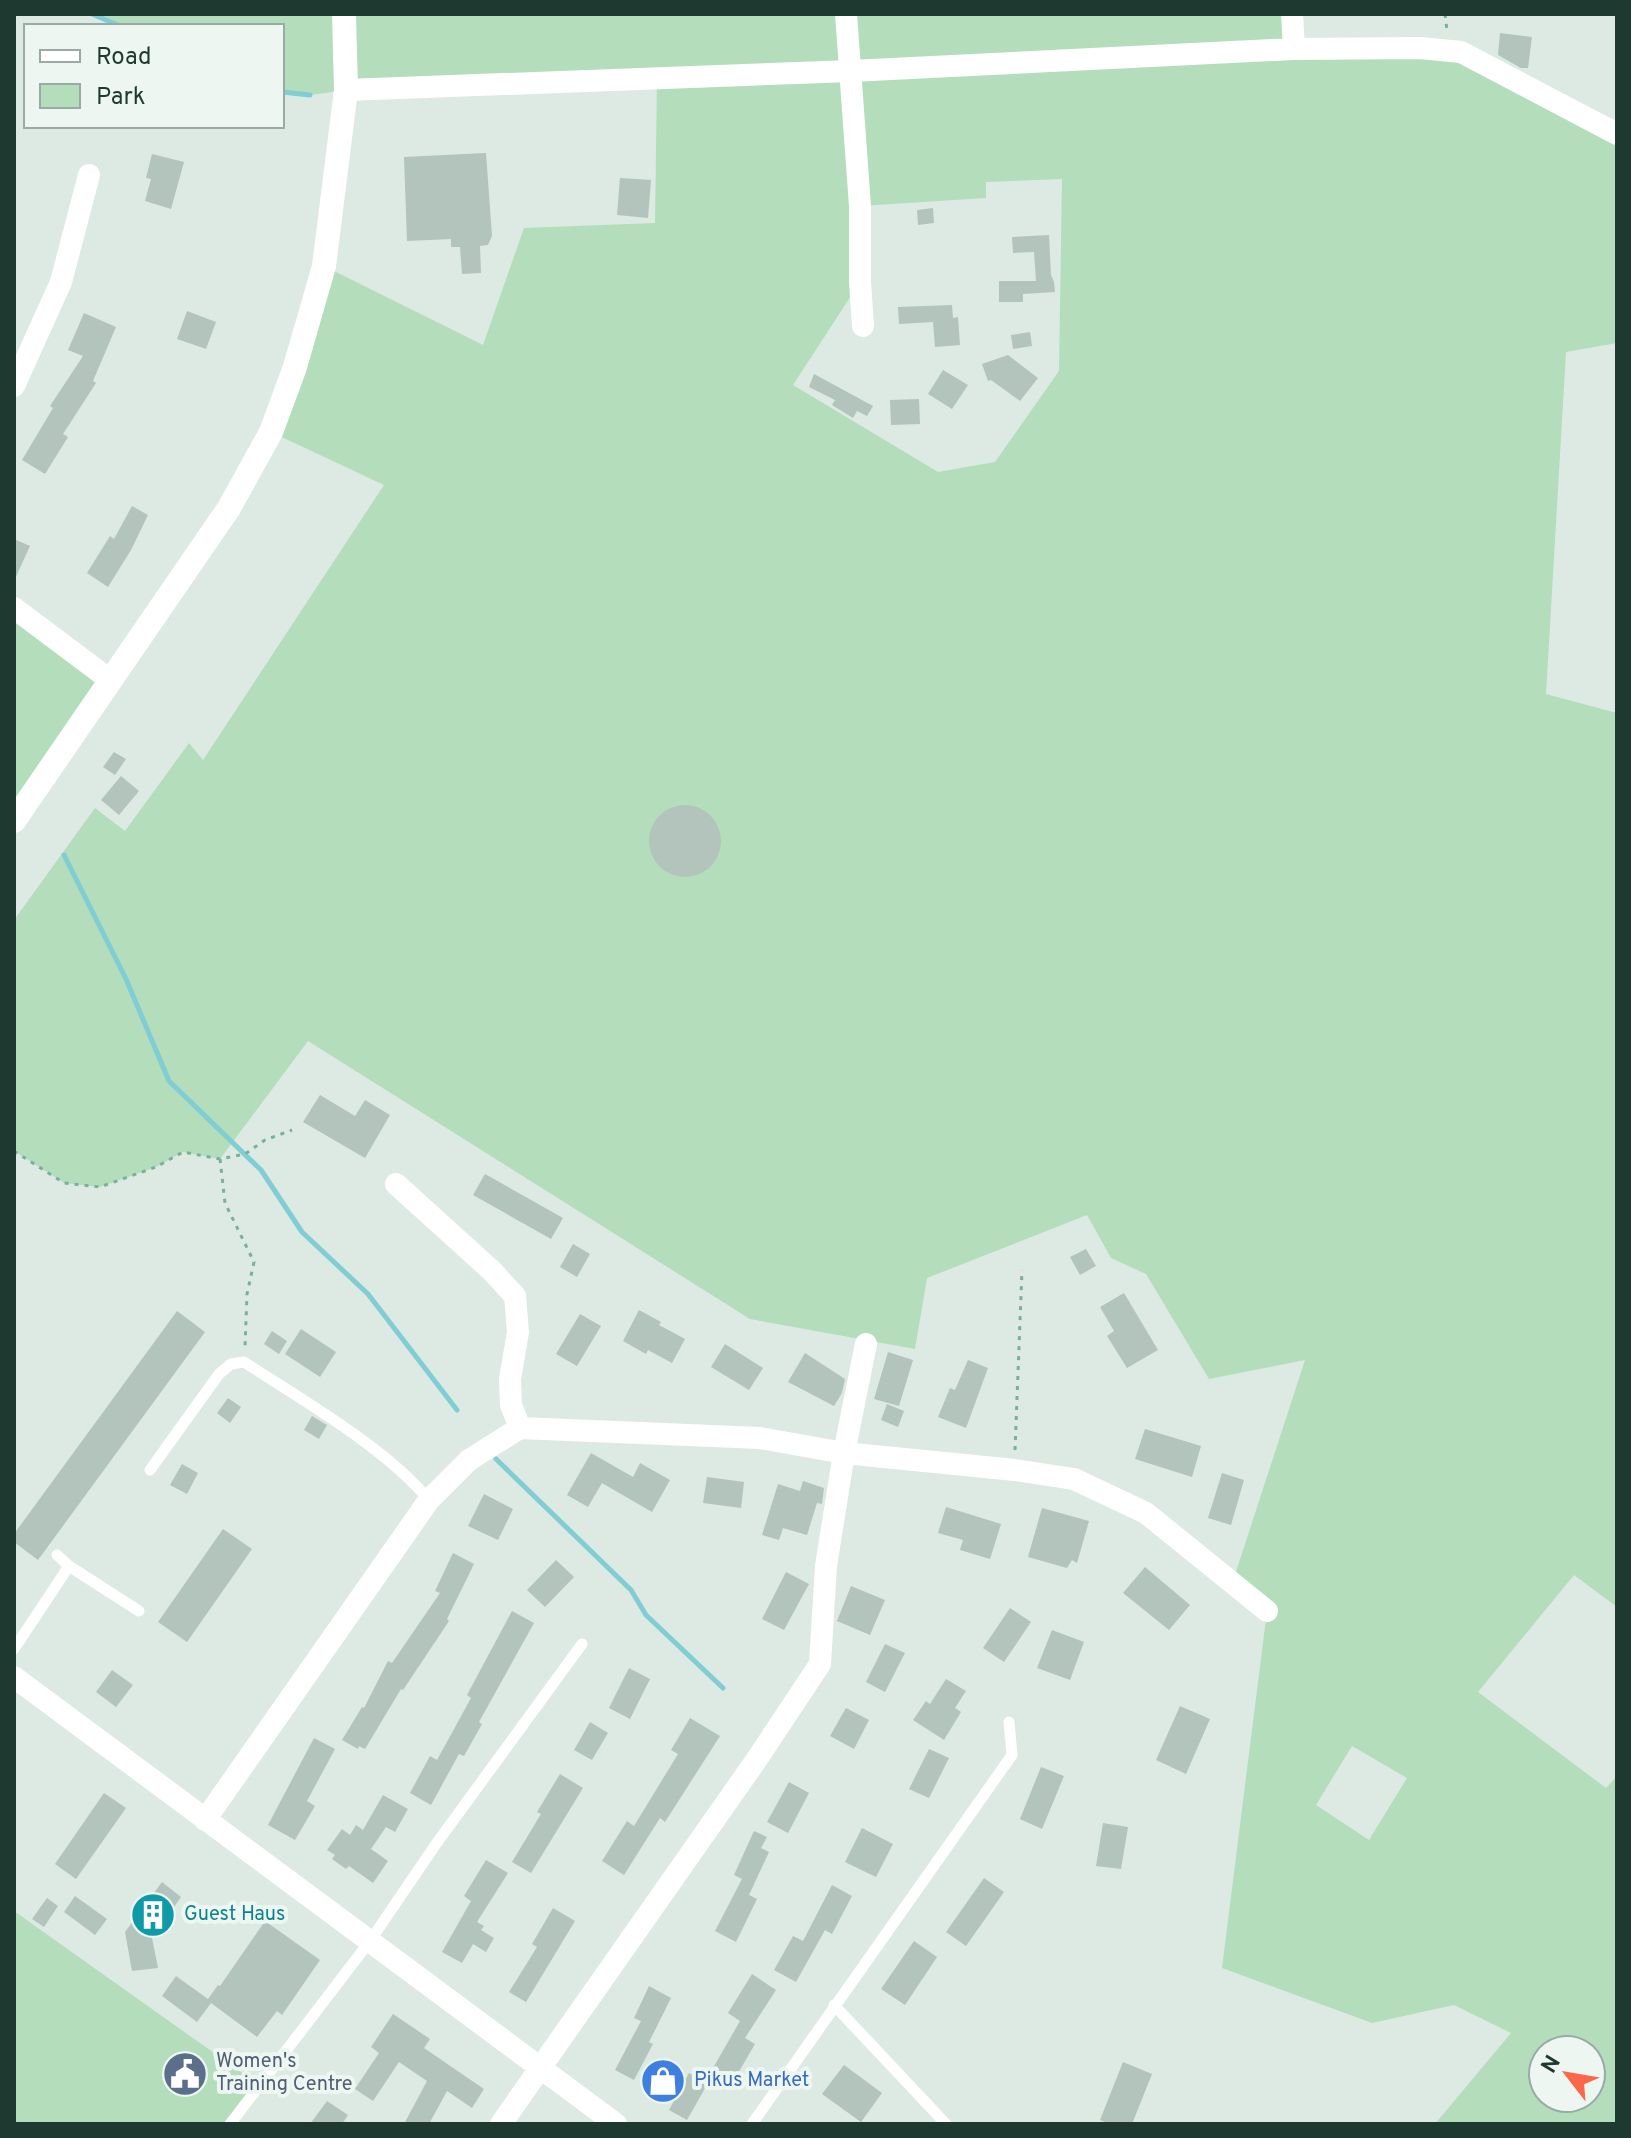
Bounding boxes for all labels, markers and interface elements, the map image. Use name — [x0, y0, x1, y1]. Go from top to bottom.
legend — [24, 24, 284, 128]
text: Road — [96, 43, 152, 73]
text: Park — [96, 83, 146, 113]
building icon: Guest Haus — [129, 1891, 177, 1939]
place label: Guest Haus — [184, 1902, 285, 1928]
north arrow — [1527, 2034, 1607, 2114]
place label: Women's Training Centre — [216, 2049, 353, 2098]
public building icon: Women's Training Centre — [161, 2050, 209, 2098]
text: N — [1536, 2051, 1568, 2079]
shop icon: Pikus Market — [639, 2057, 687, 2105]
place label: Pikus Market — [694, 2068, 809, 2094]

